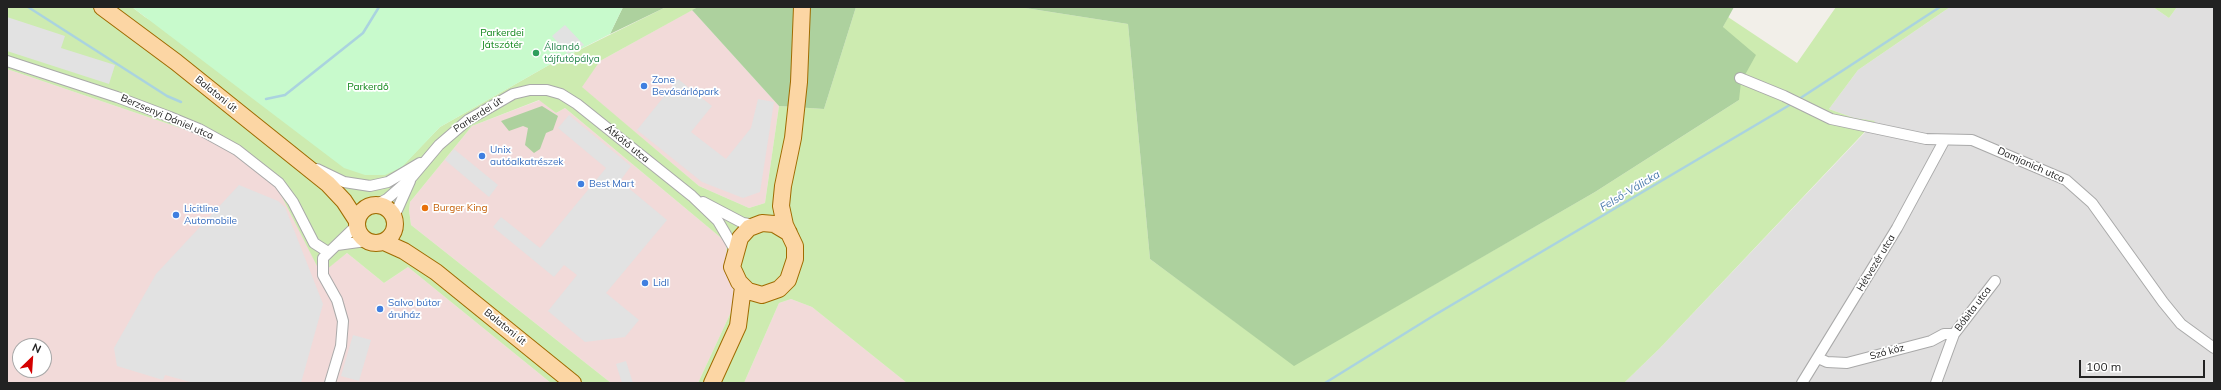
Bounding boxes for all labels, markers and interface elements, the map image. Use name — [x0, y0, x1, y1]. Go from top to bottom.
park label: Parkerdei Játszótér — [480, 27, 524, 50]
place label: Állandó tájfutópálya — [544, 41, 600, 64]
marker: Állandó tájfutópálya — [531, 48, 541, 58]
street label: Balatoni út — [193, 73, 239, 115]
place label: Zone Bevásárlópark — [652, 74, 719, 98]
park label: Parkerdő — [347, 81, 389, 93]
marker: Zone Bevásárlópark — [639, 81, 649, 91]
street label: Berzsenyi Dániel utca — [119, 92, 215, 142]
street label: Parkerdei út — [451, 95, 505, 135]
street label: Átkötő utca — [603, 123, 651, 165]
place label: Unix autóalkatrészek — [490, 144, 564, 168]
street label: Damjanich utca — [1995, 145, 2067, 185]
marker: Unix autóalkatrészek — [477, 151, 487, 161]
water label: Felső-Válicka — [1598, 168, 1662, 214]
place label: Best Mart — [589, 178, 634, 190]
marker: Best Mart — [576, 179, 586, 189]
place label: Burger King — [433, 202, 487, 214]
place label: Licitline Automobile — [184, 203, 237, 226]
marker: Burger King — [420, 203, 430, 213]
marker: Licitline Automobile — [171, 210, 181, 220]
street label: Hétvezér utca — [1854, 232, 1898, 294]
place label: Lidl — [653, 277, 669, 289]
marker: Lidl — [640, 278, 650, 288]
street label: Bóbita utca — [1952, 284, 1994, 334]
place label: Salvo bútor áruház — [388, 297, 441, 320]
marker: Salvo bútor áruház — [375, 304, 385, 314]
street label: Balatoni út — [482, 306, 528, 348]
north arrow — [12, 338, 52, 378]
text: N — [30, 340, 43, 356]
street label: Szó köz — [1868, 342, 1906, 362]
scale bar — [2081, 352, 2207, 378]
text: 100 m — [2086, 359, 2121, 374]

